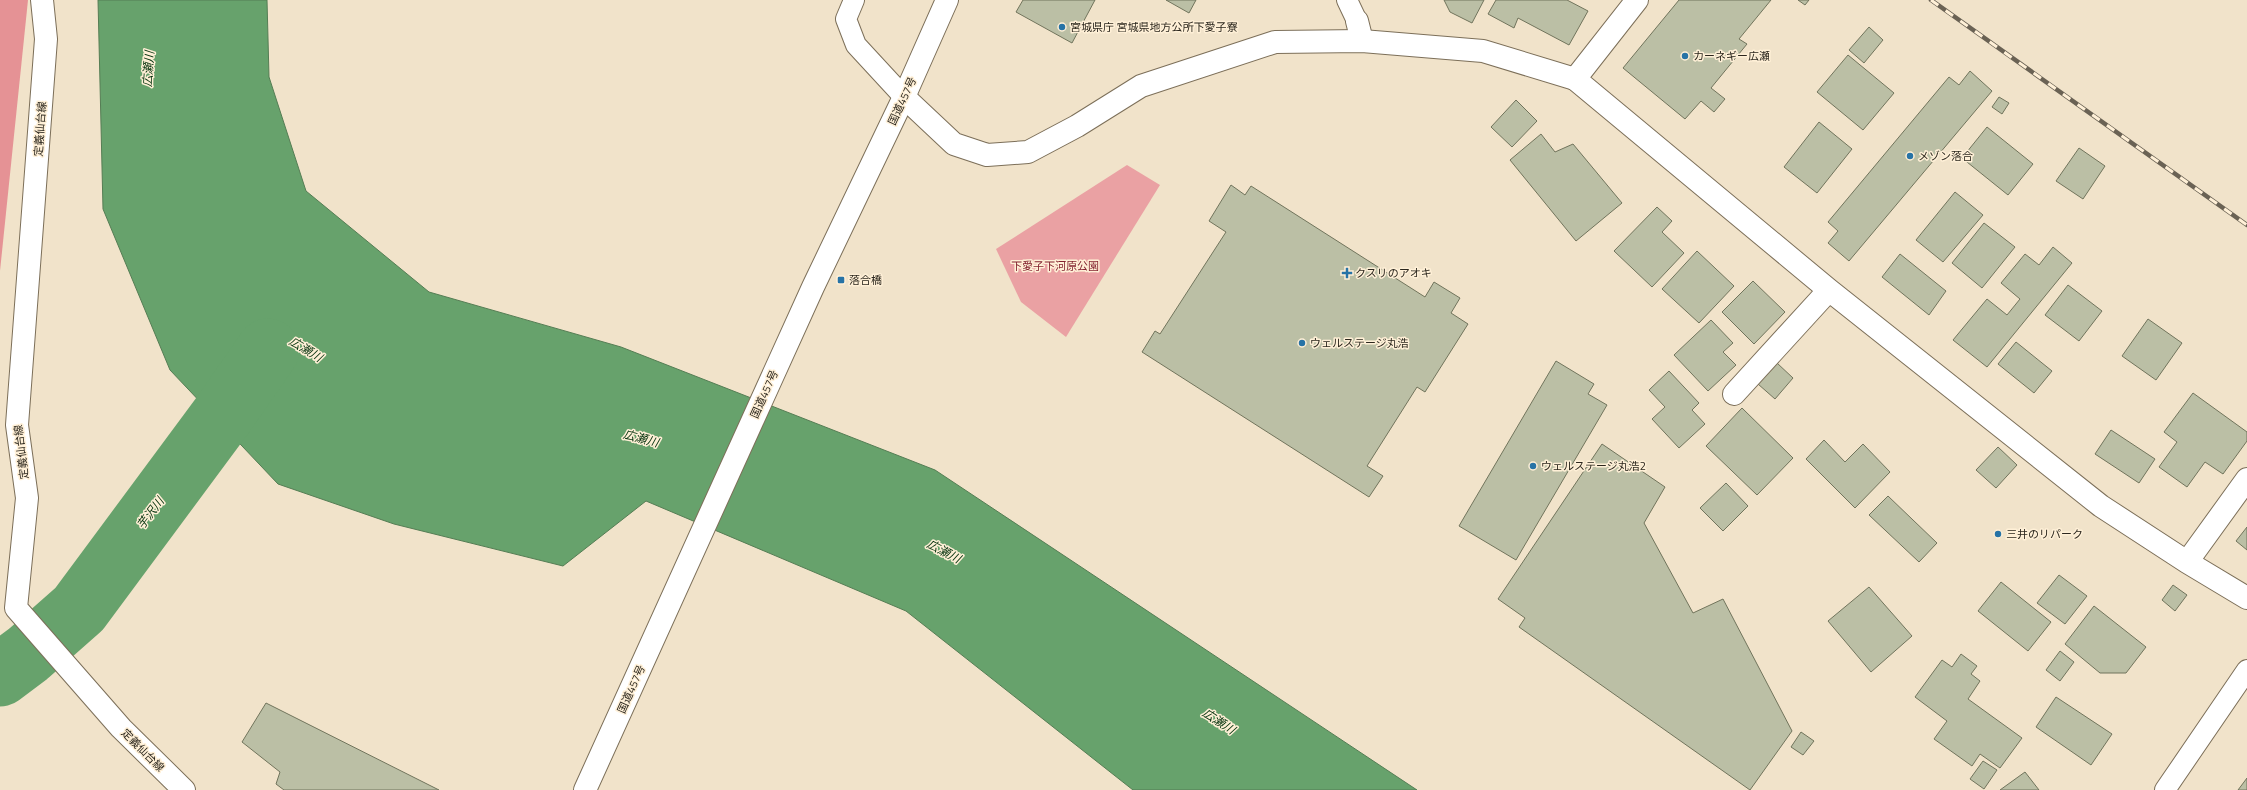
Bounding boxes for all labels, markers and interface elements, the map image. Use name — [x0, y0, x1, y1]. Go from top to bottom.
place label: 宮城県庁 宮城県地方公所下愛子寮 — [1070, 19, 1237, 35]
marker: 宮城県庁 宮城県地方公所下愛子寮 — [1057, 22, 1067, 32]
water label: 広瀬川 — [137, 48, 159, 88]
place label: カーネギー広瀬 — [1693, 48, 1770, 64]
marker: カーネギー広瀬 — [1680, 51, 1690, 61]
street label: 国道457号 — [884, 74, 920, 128]
street label: 定義仙台線 — [30, 101, 50, 157]
place label: メゾン落合 — [1918, 148, 1973, 164]
marker: メゾン落合 — [1905, 151, 1915, 161]
park label: 下愛子下河原公園 — [1011, 258, 1099, 274]
place label: クスリのアオキ — [1355, 265, 1432, 281]
marker: クスリのアオキ — [1342, 268, 1352, 278]
place label: 落合橋 — [849, 272, 882, 288]
marker: 落合橋 — [836, 275, 846, 285]
water label: 広瀬川 — [286, 332, 328, 367]
place label: ウェルステージ丸浩 — [1310, 335, 1409, 351]
marker: ウェルステージ丸浩 — [1297, 338, 1307, 348]
street label: 国道457号 — [746, 367, 782, 421]
street label: 定義仙台線 — [10, 424, 32, 480]
water label: 広瀬川 — [621, 424, 663, 452]
place label: ウェルステージ丸浩2 — [1541, 458, 1646, 474]
marker: ウェルステージ丸浩2 — [1528, 461, 1538, 471]
water label: 芋沢川 — [132, 491, 170, 533]
place label: 三井のリパーク — [2006, 526, 2083, 542]
marker: 三井のリパーク — [1993, 529, 2003, 539]
water label: 広瀬川 — [924, 534, 966, 569]
street label: 国道457号 — [613, 662, 649, 716]
water label: 広瀬川 — [1199, 703, 1241, 740]
street label: 定義仙台線 — [118, 725, 168, 775]

